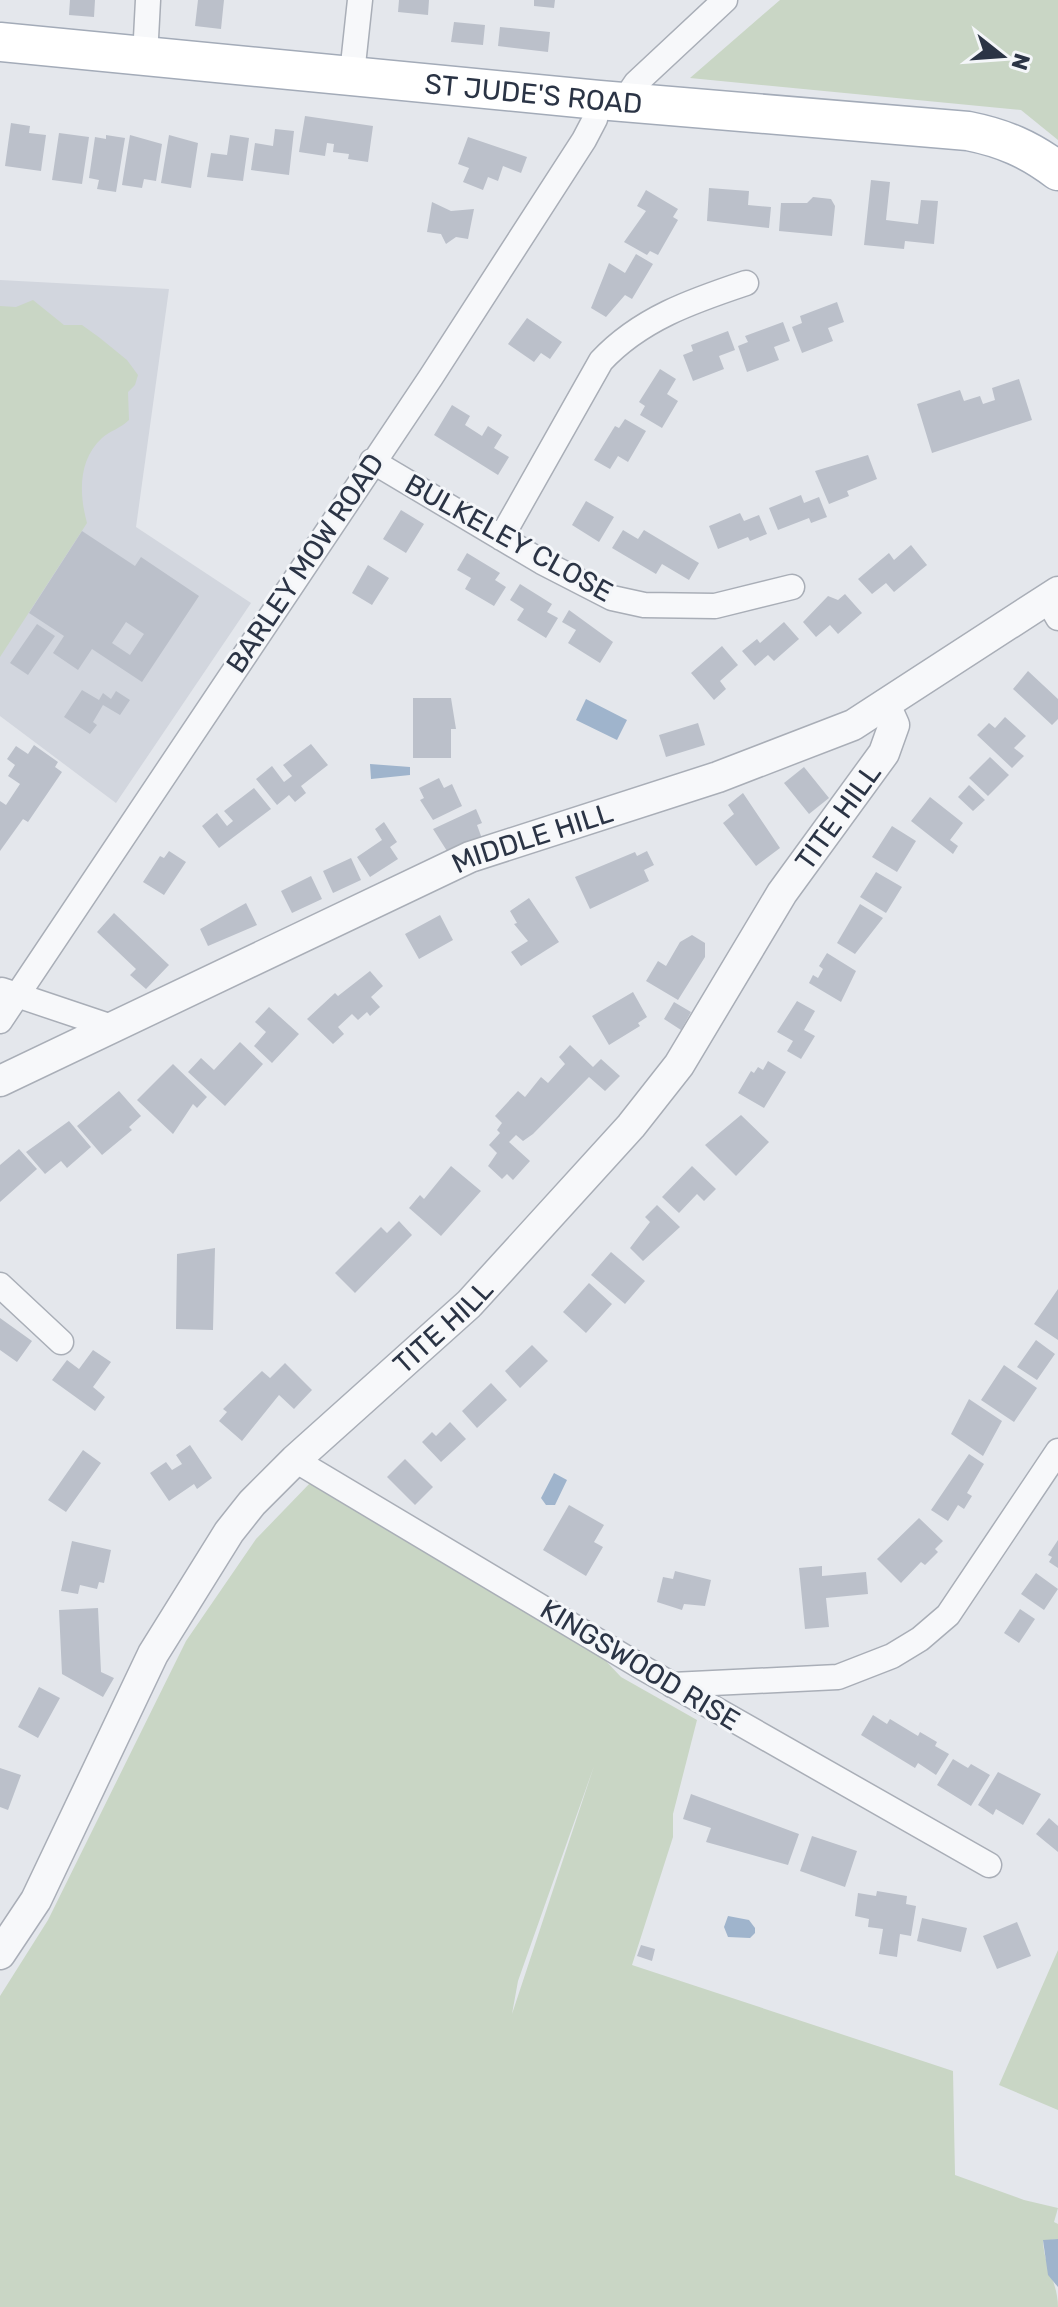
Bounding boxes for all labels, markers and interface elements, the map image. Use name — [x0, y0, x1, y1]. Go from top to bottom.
north arrow — [962, 16, 1042, 96]
text: N — [1005, 50, 1036, 73]
street label: ST JUDE'S ROAD — [423, 67, 644, 120]
street label: BARLEY MOW ROAD — [219, 447, 391, 679]
street label: BULKELEY CLOSE — [399, 467, 619, 609]
street label: TITE HILL — [788, 757, 887, 876]
street label: MIDDLE HILL — [446, 795, 617, 880]
street label: TITE HILL — [386, 1273, 500, 1380]
street label: KINGSWOOD RISE — [534, 1592, 746, 1738]

